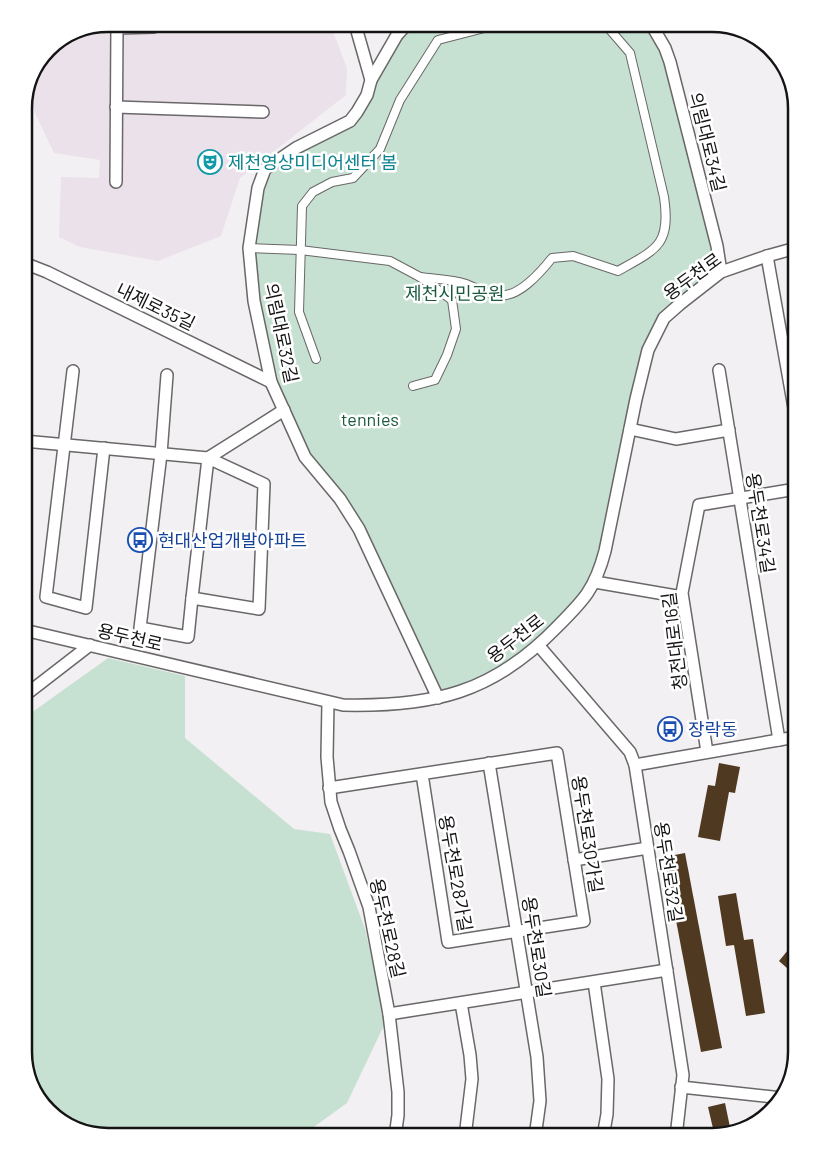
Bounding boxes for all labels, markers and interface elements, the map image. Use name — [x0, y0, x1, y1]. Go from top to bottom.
street label: 의림대로34길 — [685, 90, 731, 194]
theatre icon: 제천영상미디어센터 봄 — [197, 149, 223, 175]
place label: 제천영상미디어센터 봄 — [228, 151, 397, 173]
street label: 용두천로 — [659, 248, 725, 304]
street label: 내제로35길 — [113, 278, 199, 334]
street label: 의림대로32길 — [261, 281, 303, 385]
park label: 제천시민공원 — [405, 282, 505, 304]
park label: tennies — [341, 408, 399, 430]
street label: 용두천로34길 — [742, 471, 780, 575]
bus stop icon: 현대산업개발아파트 — [127, 527, 153, 553]
place label: 현대산업개발아파트 — [158, 529, 307, 551]
street label: 청전대로16길 — [657, 591, 691, 691]
street label: 용두천로 — [482, 609, 548, 667]
street label: 용두천로 — [95, 619, 165, 655]
bus stop icon: 장락동 — [657, 716, 683, 742]
place label: 장락동 — [688, 718, 738, 740]
street label: 용두천로30가길 — [568, 774, 608, 894]
street label: 용두천로28가길 — [435, 813, 477, 933]
street label: 용두천로32길 — [650, 820, 688, 924]
street label: 용두천로28길 — [366, 876, 410, 980]
street label: 용두천로30길 — [518, 895, 556, 999]

